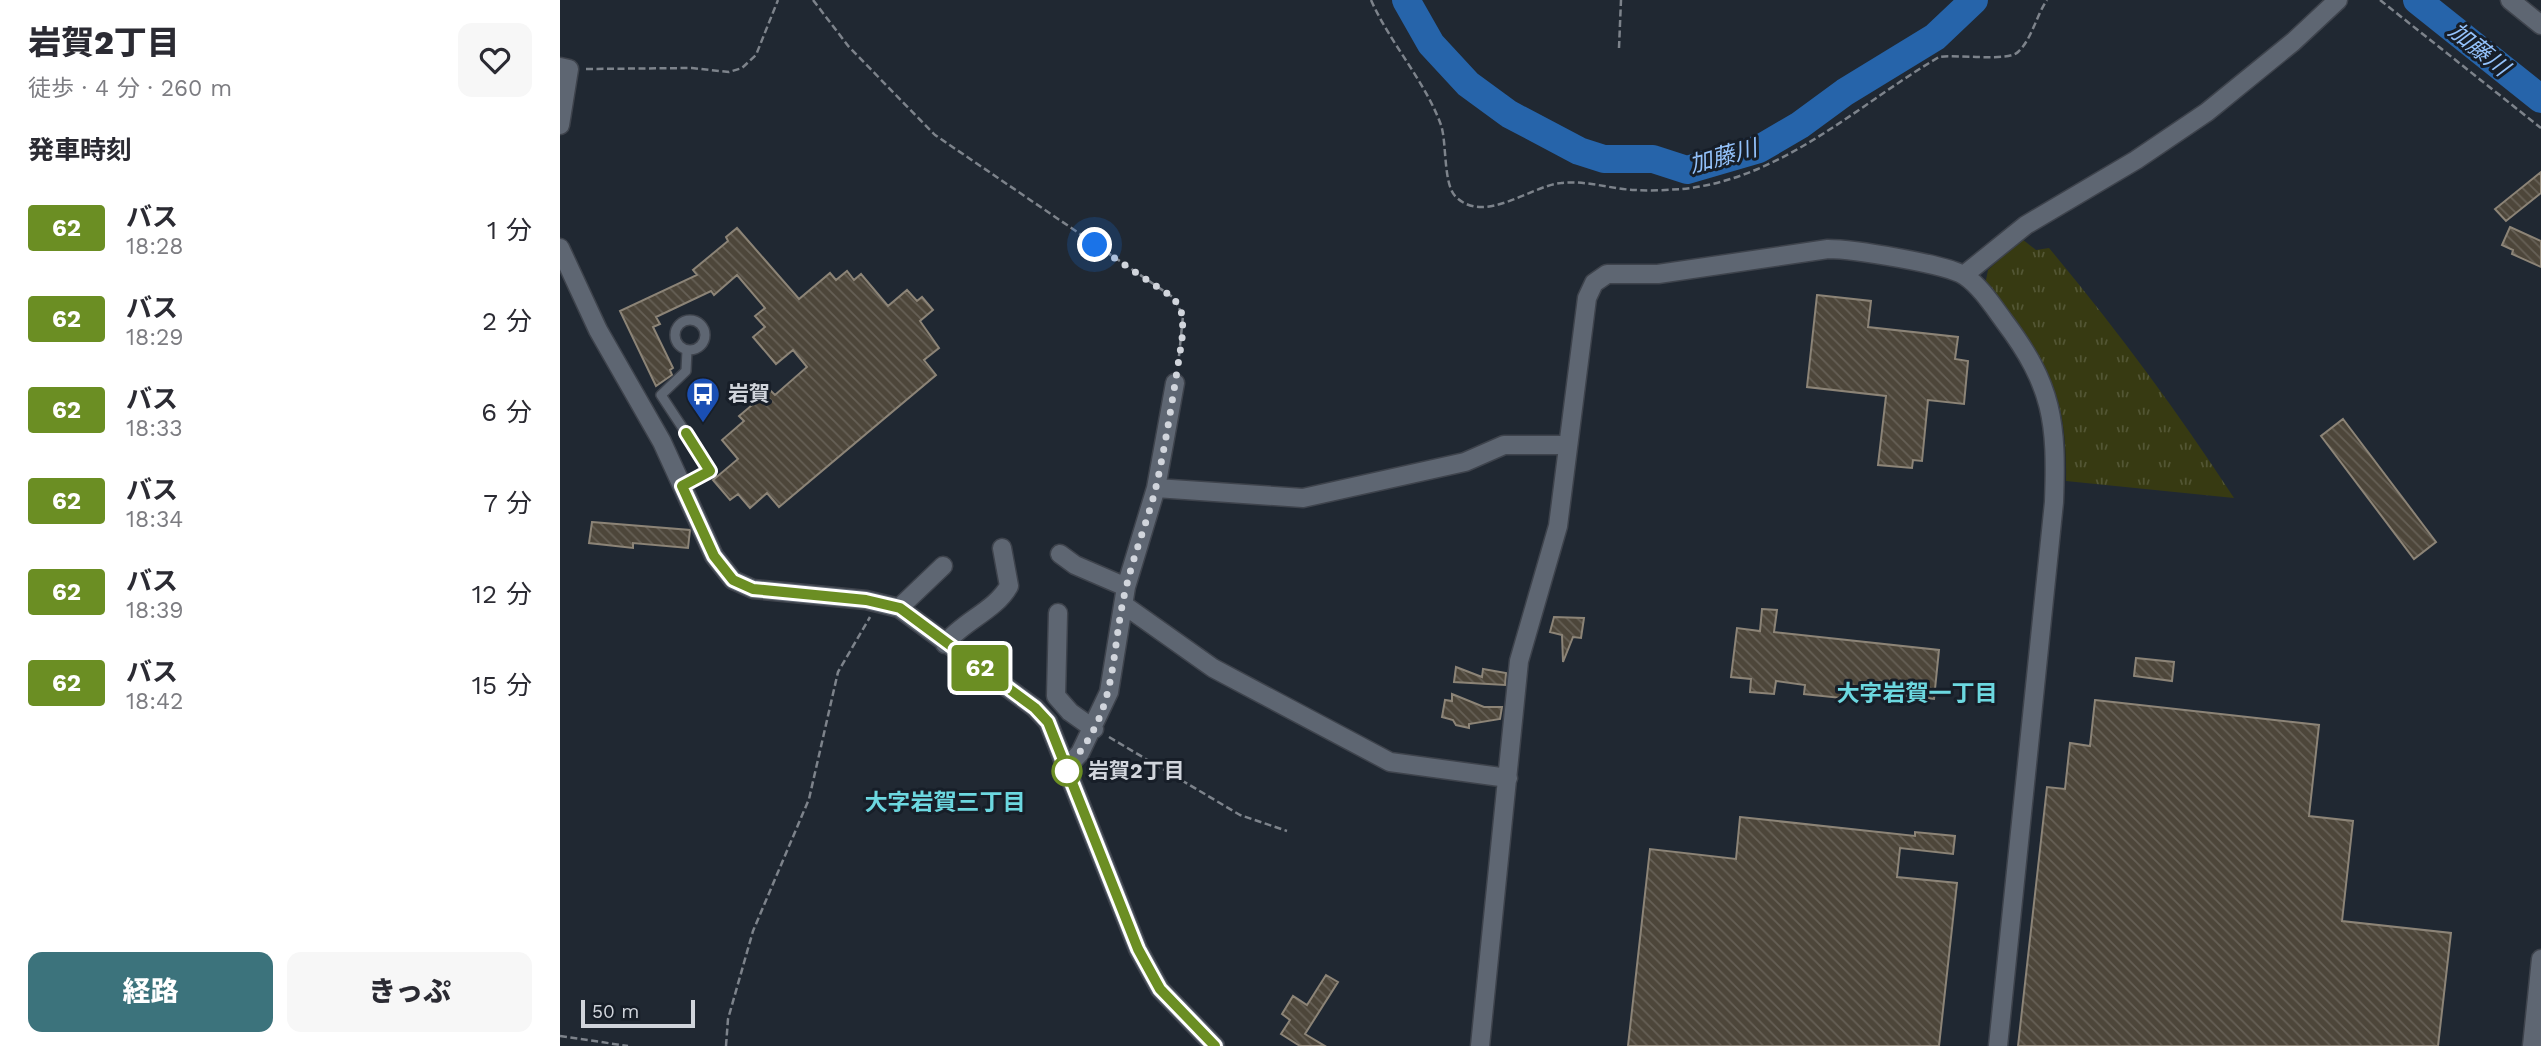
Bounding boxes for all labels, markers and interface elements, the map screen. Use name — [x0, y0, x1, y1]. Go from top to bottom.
water label: 加藤川 — [2443, 17, 2516, 83]
text: 岩賀2丁目 — [28, 23, 180, 62]
button: heart — [458, 23, 532, 97]
text: 徒歩 · 4 分 · 260 m — [28, 75, 232, 102]
water label: 加藤川 — [1686, 134, 1763, 178]
text: 発車時刻 — [28, 135, 132, 165]
text: バス — [126, 202, 178, 232]
text: 62 — [52, 214, 81, 242]
text: 1 分 — [487, 215, 532, 245]
your location — [1077, 227, 1112, 262]
text: 18:28 — [126, 233, 184, 260]
text: バス — [126, 293, 178, 323]
text: 62 — [52, 305, 81, 333]
text: 2 分 — [482, 306, 532, 336]
text: 18:29 — [126, 324, 184, 351]
bus stop icon: 岩賀 — [684, 375, 722, 424]
place label: 岩賀 — [728, 381, 770, 406]
text: バス — [126, 384, 178, 414]
text: 62 — [52, 396, 81, 424]
text: 6 分 — [481, 397, 532, 427]
text: 18:33 — [126, 415, 183, 442]
text: バス — [126, 475, 178, 505]
text: 62 — [52, 487, 81, 515]
text: 7 分 — [483, 488, 532, 518]
text: 18:34 — [126, 506, 183, 533]
text: バス — [126, 566, 178, 596]
text: 62 — [52, 578, 81, 606]
text: 12 分 — [472, 579, 532, 609]
text: 18:39 — [126, 597, 184, 624]
line badge: 62 — [948, 645, 1012, 691]
text: 62 — [965, 654, 995, 682]
text: バス — [126, 657, 178, 687]
text: 62 — [52, 669, 81, 697]
text: 15 分 — [472, 670, 532, 700]
district label: 大字岩賀一丁目 — [1837, 680, 1998, 707]
text: 18:42 — [126, 688, 183, 715]
marker: 岩賀2丁目 — [1052, 756, 1082, 786]
place label: 岩賀2丁目 — [1088, 758, 1185, 783]
district label: 大字岩賀三丁目 — [865, 789, 1026, 816]
button: 経路 — [28, 952, 273, 1032]
button: きっぷ — [287, 952, 532, 1032]
scale bar — [581, 997, 695, 1029]
text: 50 m — [592, 1000, 639, 1023]

